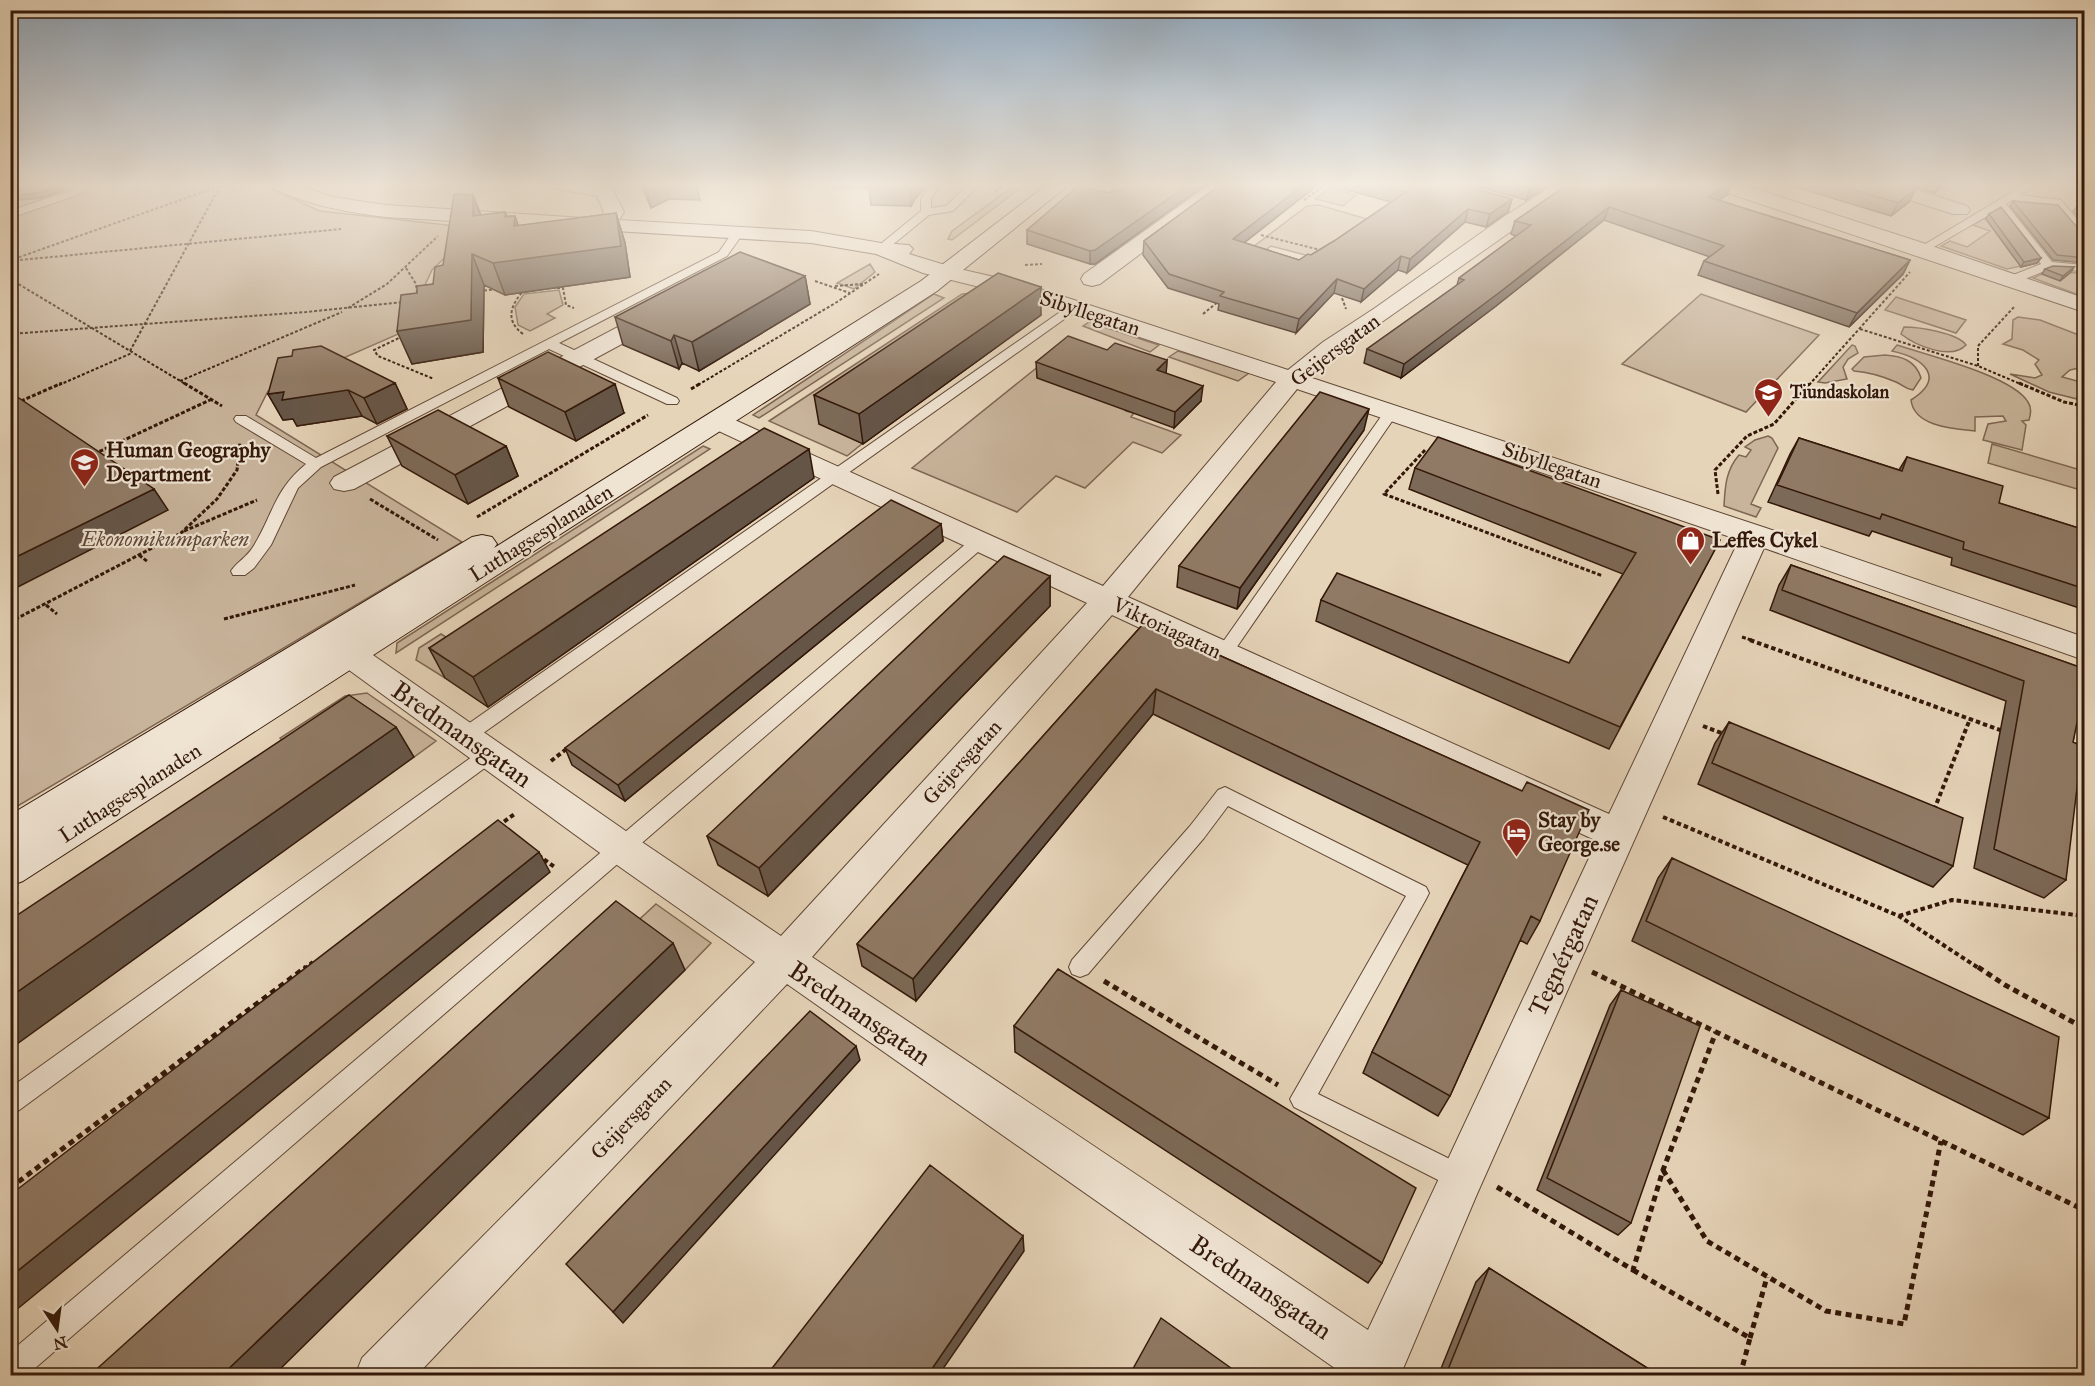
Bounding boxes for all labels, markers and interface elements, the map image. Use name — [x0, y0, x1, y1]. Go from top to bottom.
street label: Sibyllegatan — [1037, 285, 1143, 341]
street label: Geijersgatan — [1285, 308, 1385, 392]
school or university icon: Tiundaskolan — [1753, 376, 1785, 418]
place label: Tiundaskolan — [1789, 381, 1889, 403]
street label: Sibyllegatan — [1499, 436, 1605, 494]
place label: Human Geography Department — [106, 437, 272, 487]
school or university icon: Human Geography Department — [69, 446, 101, 488]
street label: Luthagsesplanaden — [464, 478, 618, 588]
shop icon: Leffes Cykel — [1675, 524, 1707, 566]
park label: Ekonomikumparken — [80, 526, 249, 552]
place label: Leffes Cykel — [1712, 527, 1819, 553]
street label: Viktoriagatan — [1108, 591, 1226, 665]
street label: Bredmansgatan — [386, 674, 538, 794]
street label: Geijersgatan — [917, 714, 1007, 810]
street label: Luthagsesplanaden — [54, 737, 206, 849]
place label: Stay by George.se — [1538, 807, 1620, 857]
hotel icon: Stay by George.se — [1501, 816, 1533, 858]
street label: Tegnérgatan — [1521, 889, 1605, 1021]
street label: Bredmansgatan — [783, 954, 937, 1072]
street label: Geijersgatan — [585, 1071, 677, 1165]
street label: Bredmansgatan — [1184, 1228, 1338, 1346]
north arrow — [27, 1299, 87, 1359]
text: N — [51, 1332, 69, 1354]

